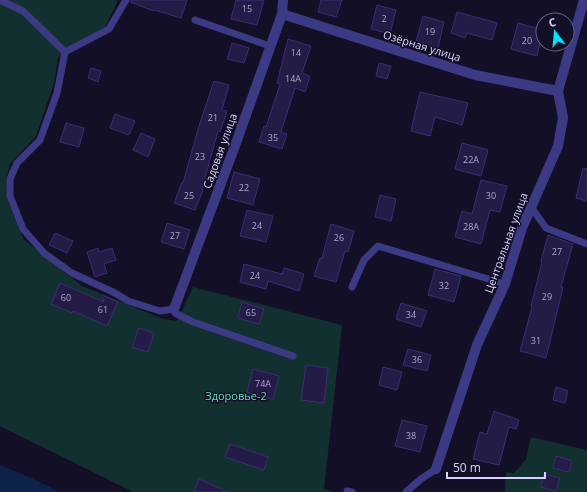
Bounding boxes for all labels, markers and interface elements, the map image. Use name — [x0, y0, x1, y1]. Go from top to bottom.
house number: 15 — [242, 2, 252, 15]
house number: 2 — [381, 12, 387, 25]
north arrow — [535, 12, 575, 52]
text: С — [547, 14, 558, 30]
house number: 19 — [425, 25, 435, 38]
street label: Озёрная улица — [381, 27, 463, 64]
house number: 20 — [522, 34, 532, 47]
house number: 14 — [291, 46, 301, 59]
house number: 14А — [285, 72, 301, 85]
street label: Садовая улица — [199, 111, 240, 191]
house number: 21 — [208, 111, 218, 124]
house number: 35 — [268, 131, 278, 144]
house number: 23 — [195, 150, 205, 163]
house number: 22А — [463, 153, 479, 166]
house number: 22 — [239, 181, 249, 194]
house number: 25 — [184, 189, 194, 202]
house number: 30 — [486, 189, 496, 202]
street label: Центральная улица — [480, 191, 531, 295]
house number: 24 — [252, 219, 262, 232]
house number: 28А — [463, 220, 479, 233]
house number: 27 — [170, 229, 180, 242]
house number: 26 — [334, 231, 344, 244]
house number: 27 — [552, 245, 562, 258]
house number: 24 — [250, 269, 260, 282]
house number: 32 — [439, 279, 449, 292]
house number: 29 — [542, 290, 552, 303]
house number: 60 — [61, 291, 71, 304]
house number: 61 — [98, 303, 108, 316]
house number: 65 — [246, 306, 256, 319]
house number: 34 — [406, 308, 416, 321]
house number: 31 — [531, 334, 541, 347]
house number: 36 — [412, 353, 422, 366]
house number: 74А — [255, 377, 271, 390]
park label: Здоровье-2 — [205, 388, 267, 403]
house number: 38 — [406, 429, 416, 442]
scale bar — [447, 454, 545, 480]
text: 50 m — [453, 459, 481, 476]

